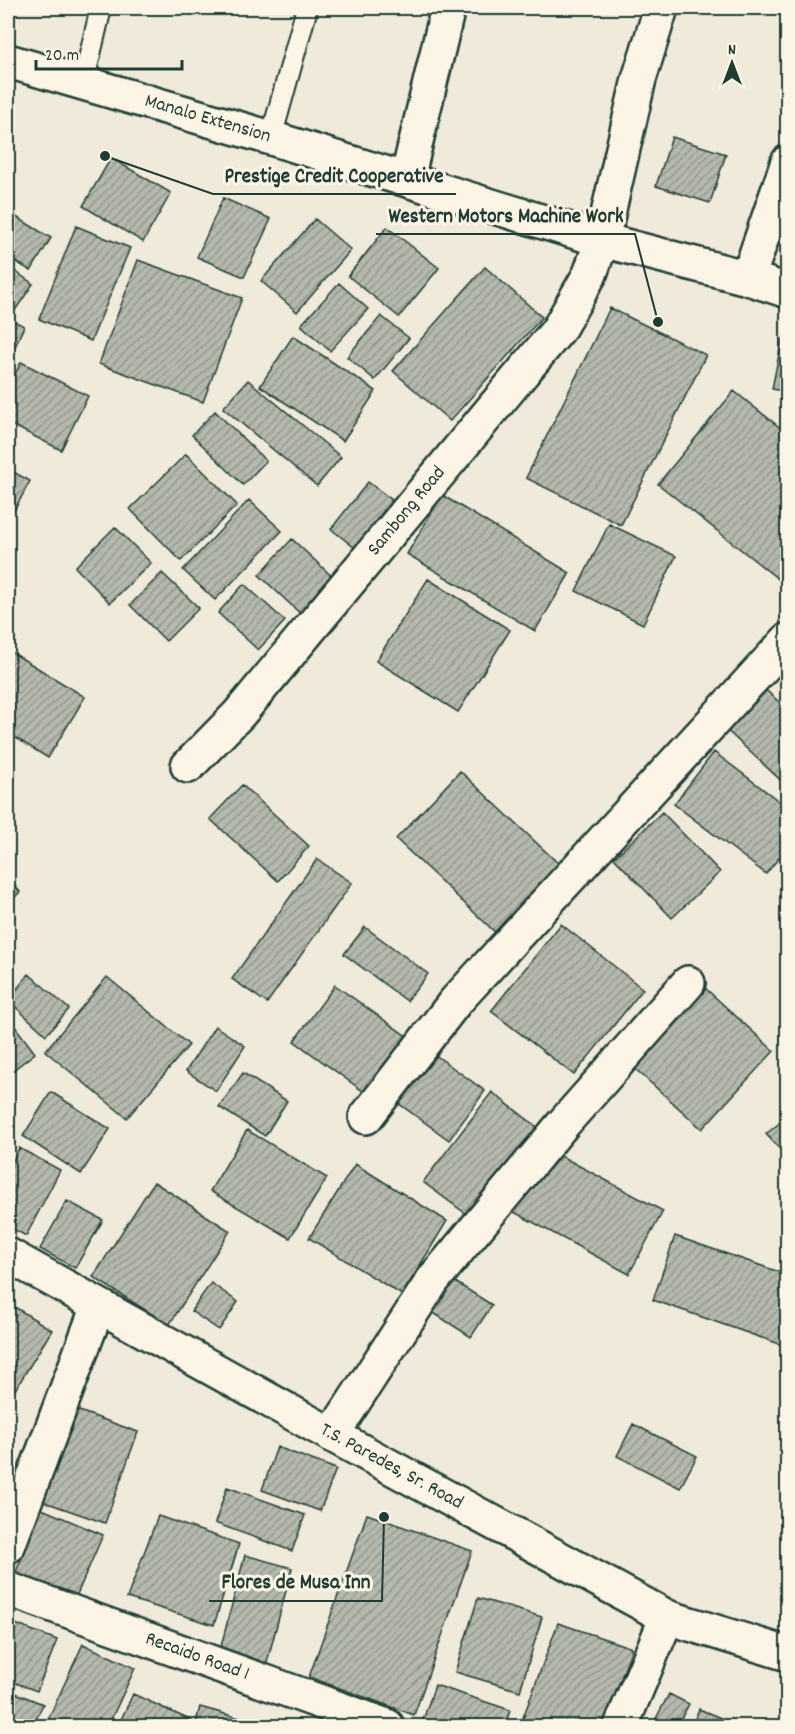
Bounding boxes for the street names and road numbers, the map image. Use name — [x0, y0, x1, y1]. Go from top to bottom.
street label: Manalo Extension — [141, 88, 274, 151]
street label: Sambong Road — [361, 460, 453, 563]
street label: T.S. Paredes, Sr. Road — [314, 1417, 468, 1518]
street label: Recaido Road 1 — [141, 1626, 253, 1689]

